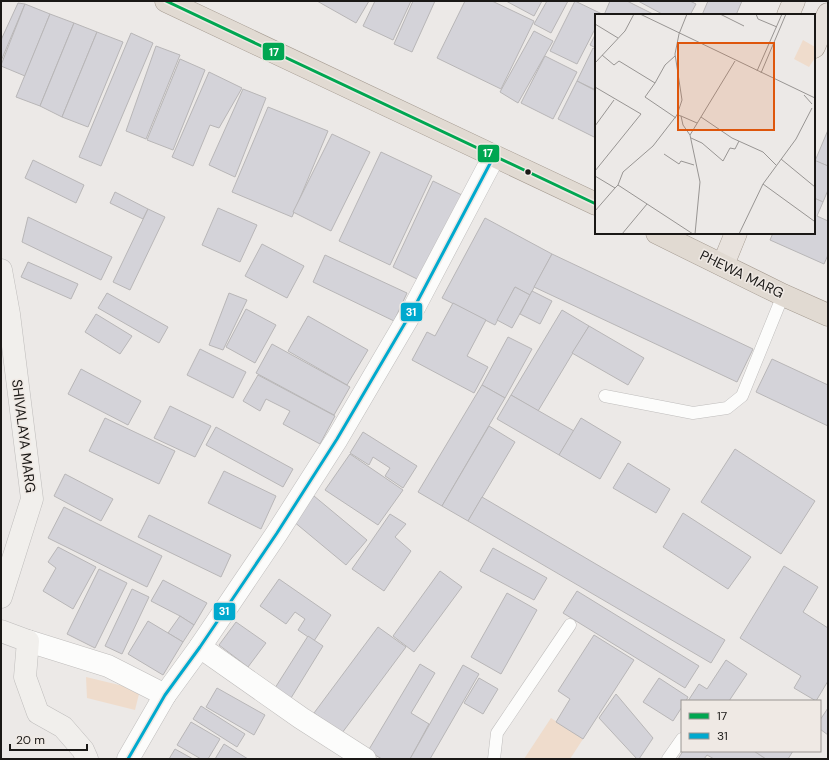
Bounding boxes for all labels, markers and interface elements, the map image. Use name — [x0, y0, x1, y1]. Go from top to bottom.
inset map — [595, 14, 815, 234]
line badge: 17 — [262, 42, 285, 61]
text: 17 — [269, 45, 279, 59]
line badge: 17 — [477, 144, 500, 163]
text: 17 — [483, 146, 493, 160]
unlabelled marker — [523, 167, 533, 177]
street label: PHEWA MARG — [697, 246, 787, 302]
line badge: 31 — [400, 302, 423, 322]
text: 31 — [406, 305, 416, 319]
street label: SHIVALAYA MARG — [8, 378, 40, 494]
line badge: 31 — [213, 602, 236, 621]
text: 31 — [219, 604, 229, 618]
legend — [681, 700, 821, 752]
text: 17 — [717, 708, 727, 724]
scale bar — [10, 726, 87, 752]
text: 31 — [717, 728, 728, 744]
text: 20 m — [16, 732, 45, 748]

